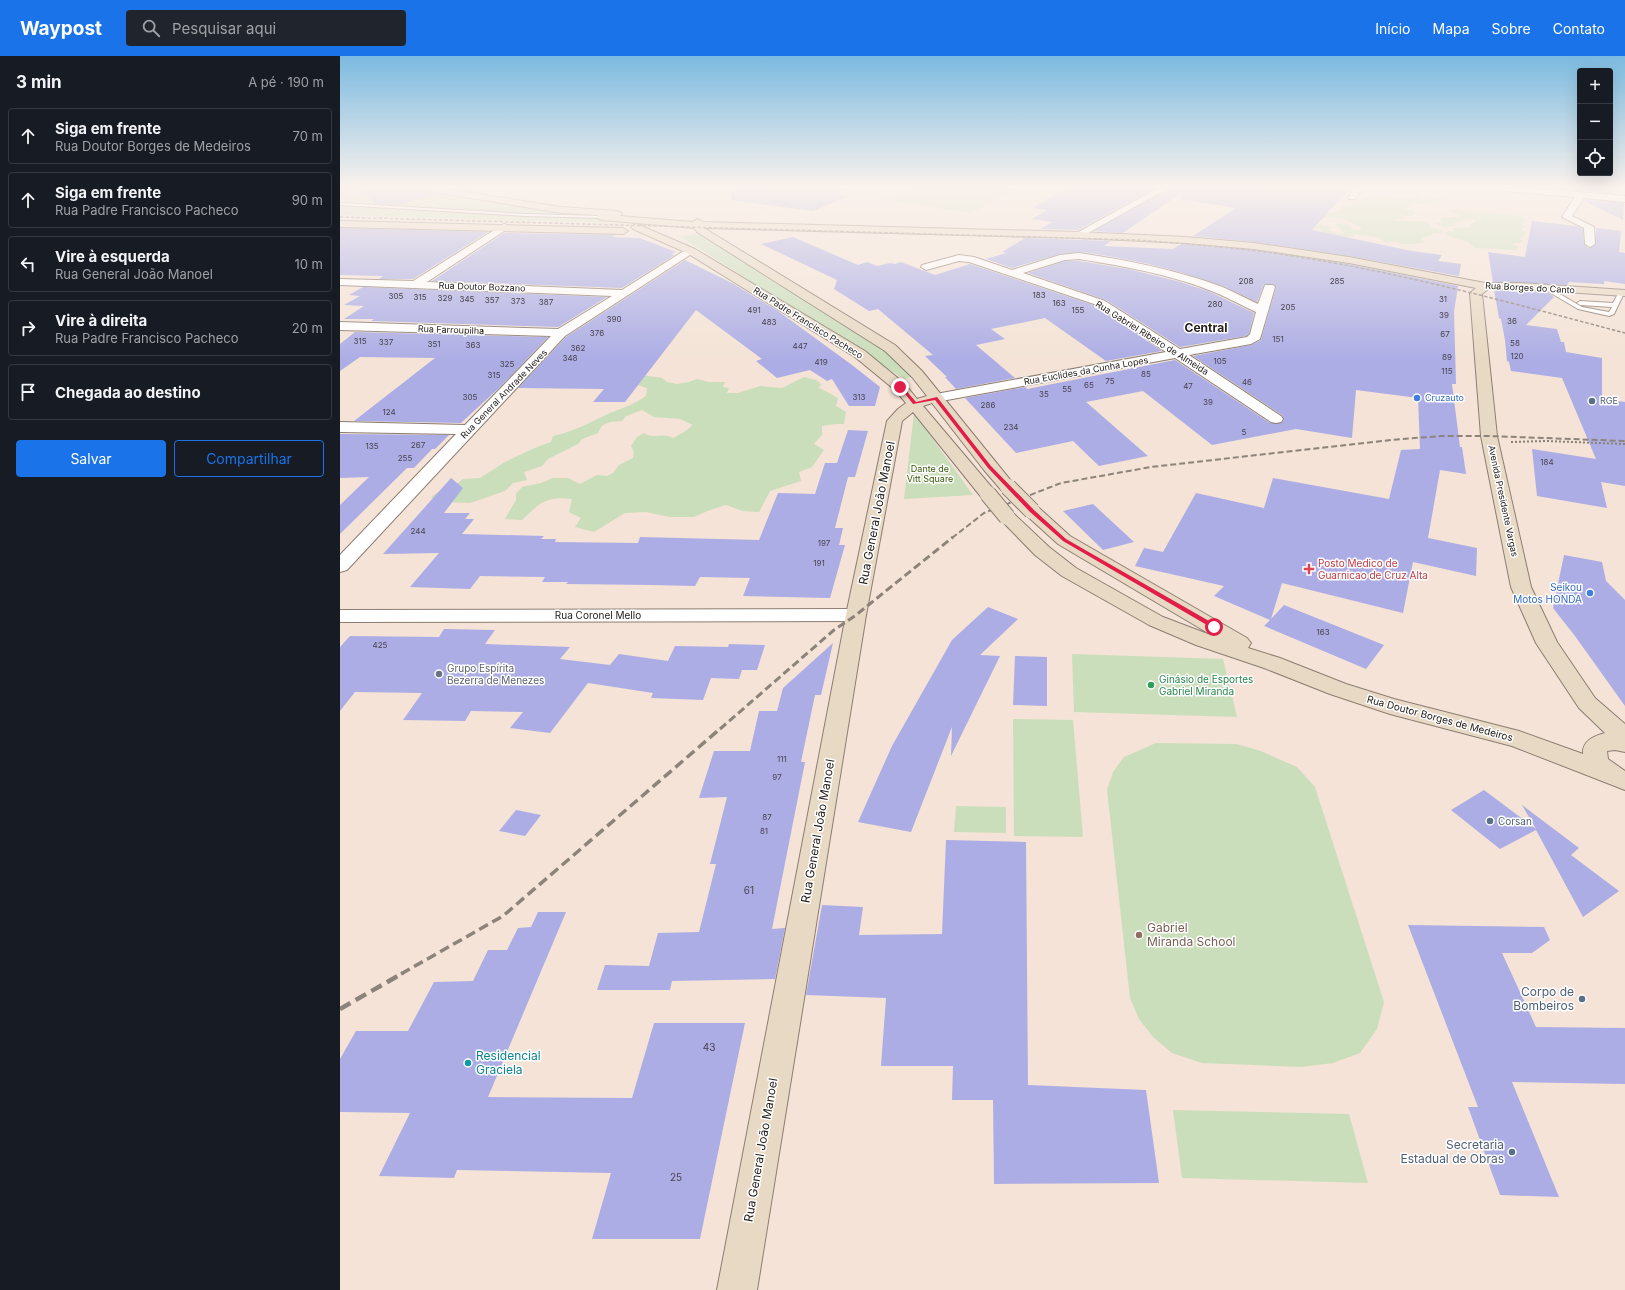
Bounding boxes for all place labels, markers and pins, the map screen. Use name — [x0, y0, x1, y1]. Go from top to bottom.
place label: Cruzauto — [1425, 392, 1464, 403]
marker: Cruzauto — [1412, 393, 1422, 403]
place label: RGE — [1600, 395, 1618, 406]
marker: RGE — [1587, 396, 1597, 406]
place label: Posto Medico de Guarnicao de Cruz Alta — [1318, 557, 1428, 581]
marker: Posto Medico de Guarnicao de Cruz Alta — [1303, 563, 1315, 575]
place label: Seikou Motos HONDA — [1513, 581, 1582, 605]
marker: Seikou Motos HONDA — [1585, 588, 1595, 598]
place label: Grupo Espírita Bezerra de Menezes — [447, 662, 544, 686]
marker: Grupo Espírita Bezerra de Menezes — [434, 669, 444, 679]
place label: Ginásio de Esportes Gabriel Miranda — [1159, 673, 1253, 697]
marker: Ginásio de Esportes Gabriel Miranda — [1146, 680, 1156, 690]
place label: Corsan — [1498, 815, 1532, 827]
marker: Corsan — [1485, 816, 1495, 826]
place label: Gabriel Miranda School — [1147, 920, 1236, 949]
marker: Gabriel Miranda School — [1134, 930, 1144, 940]
place label: Corpo de Bombeiros — [1513, 984, 1574, 1013]
marker: Corpo de Bombeiros — [1577, 994, 1587, 1004]
place label: Residencial Graciela — [476, 1048, 541, 1077]
marker: Residencial Graciela — [463, 1058, 473, 1068]
place label: Secretaria Estadual de Obras — [1400, 1137, 1504, 1166]
marker: Secretaria Estadual de Obras — [1507, 1147, 1517, 1157]

